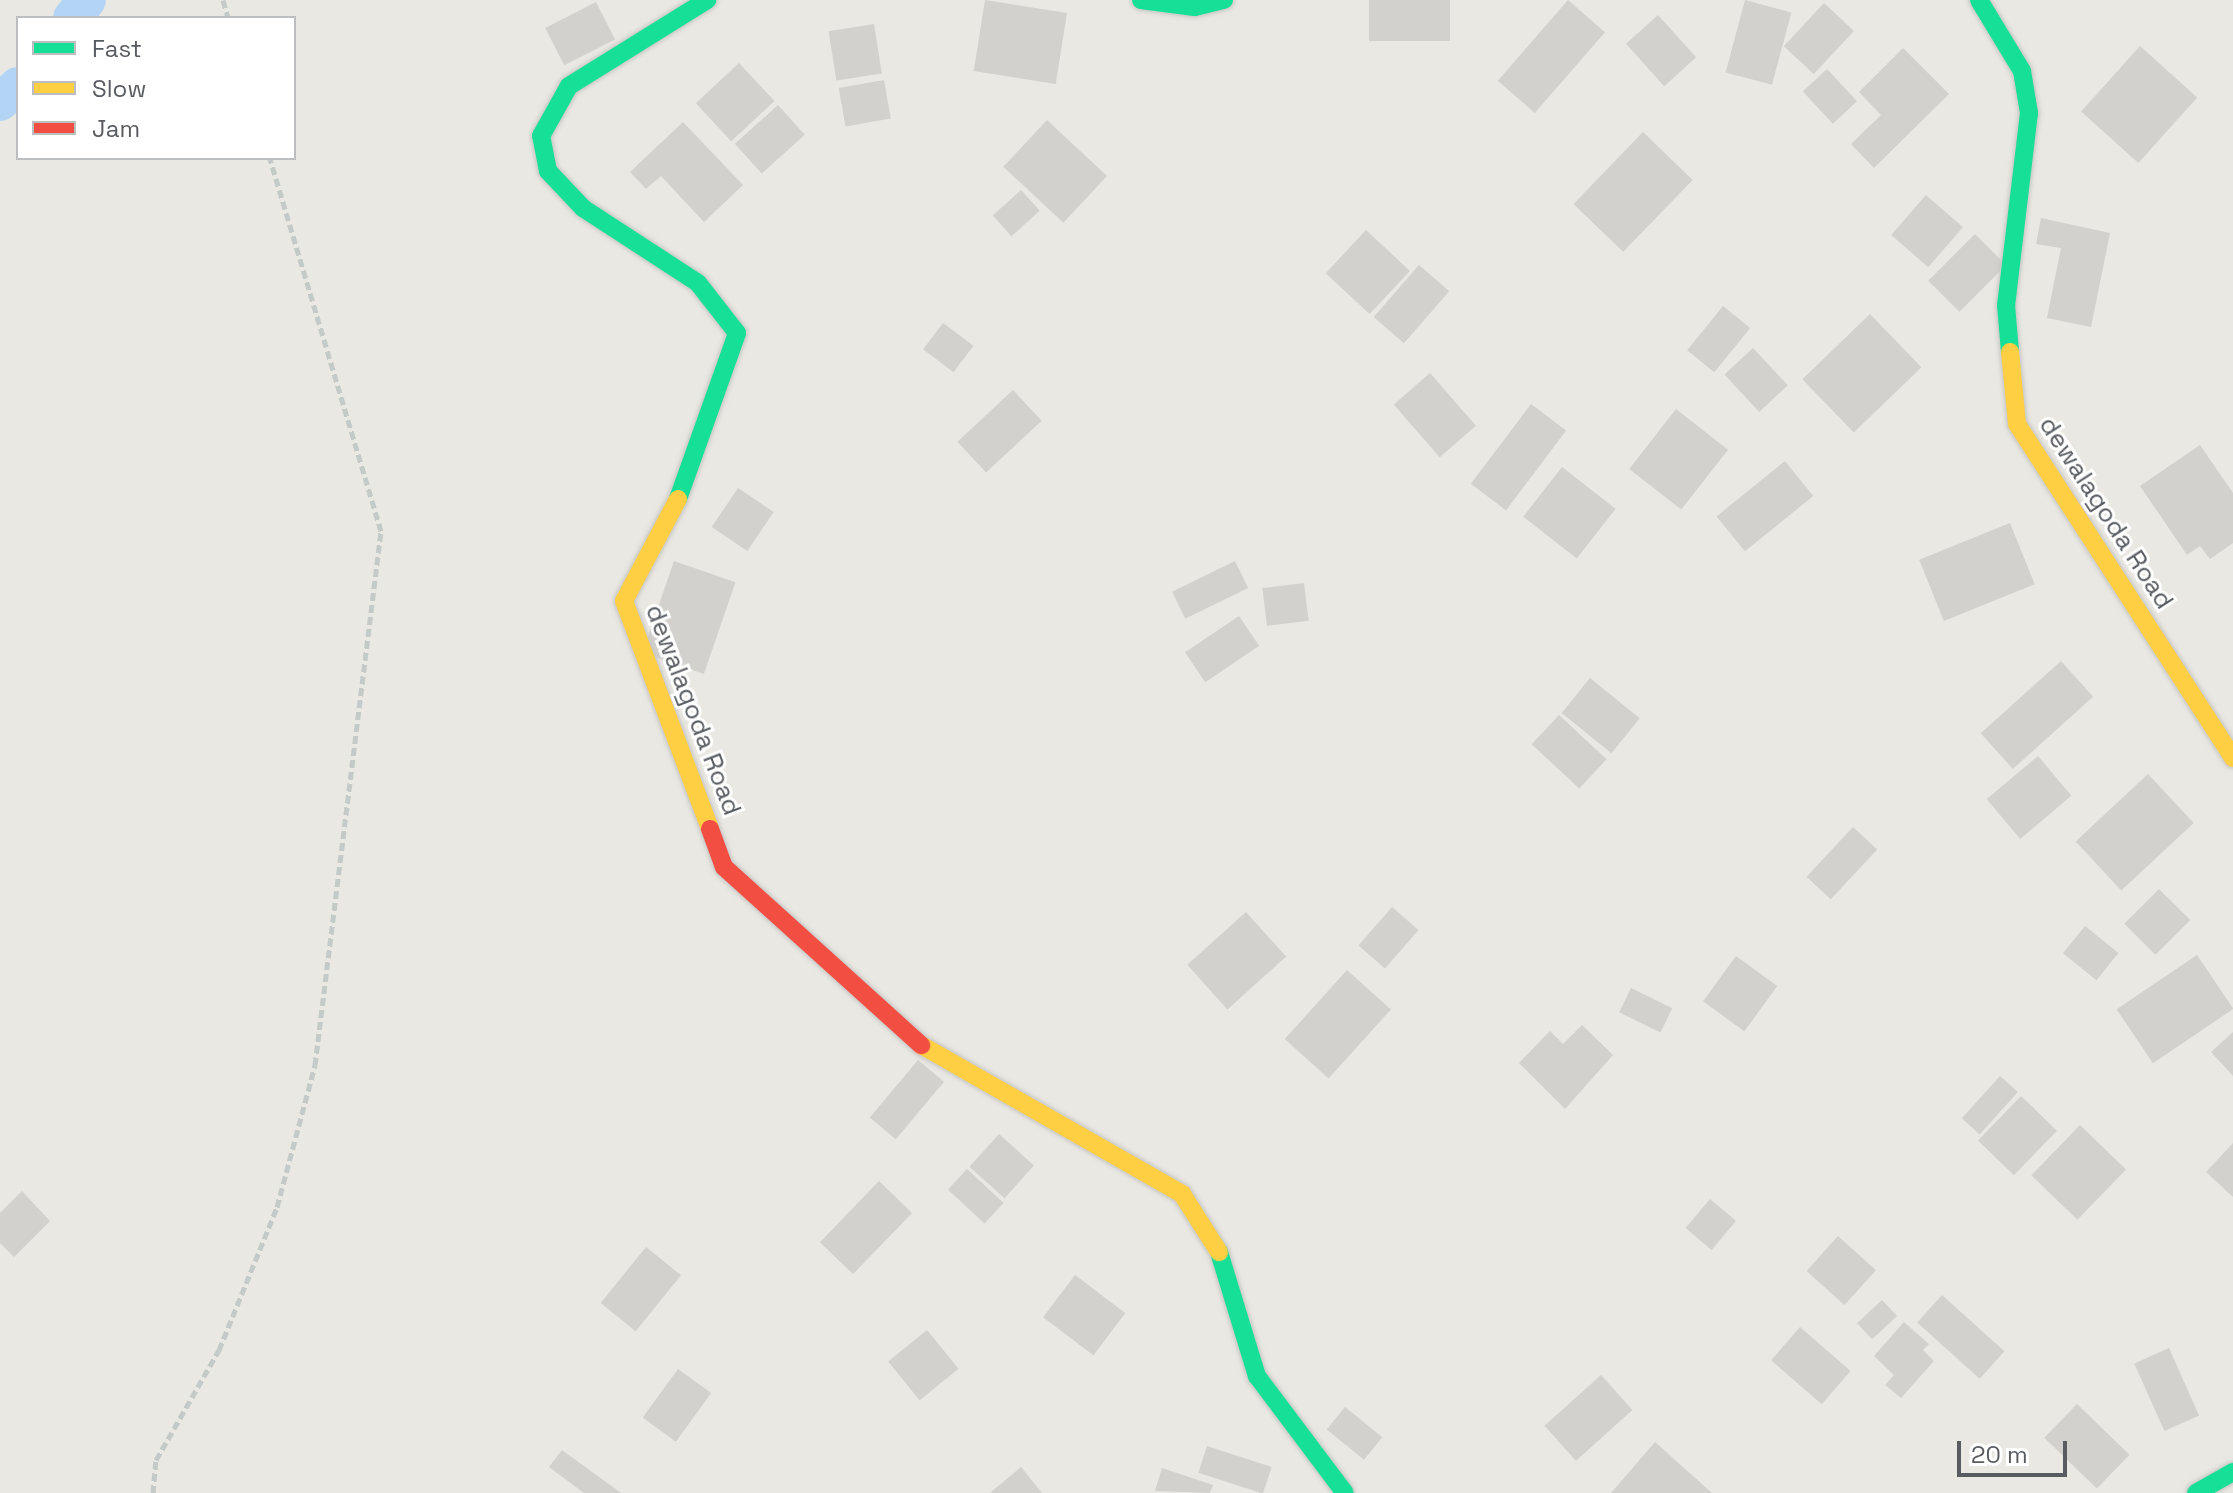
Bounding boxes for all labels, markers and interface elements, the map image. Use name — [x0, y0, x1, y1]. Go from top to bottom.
legend — [16, 16, 296, 160]
text: Fast — [92, 33, 142, 64]
text: Slow — [92, 73, 146, 104]
text: Jam — [92, 113, 140, 144]
street label: dewalagoda Road — [2032, 411, 2180, 615]
street label: dewalagoda Road — [638, 600, 748, 820]
scale bar — [1961, 1425, 2071, 1475]
text: 20 m — [1971, 1439, 2028, 1470]

